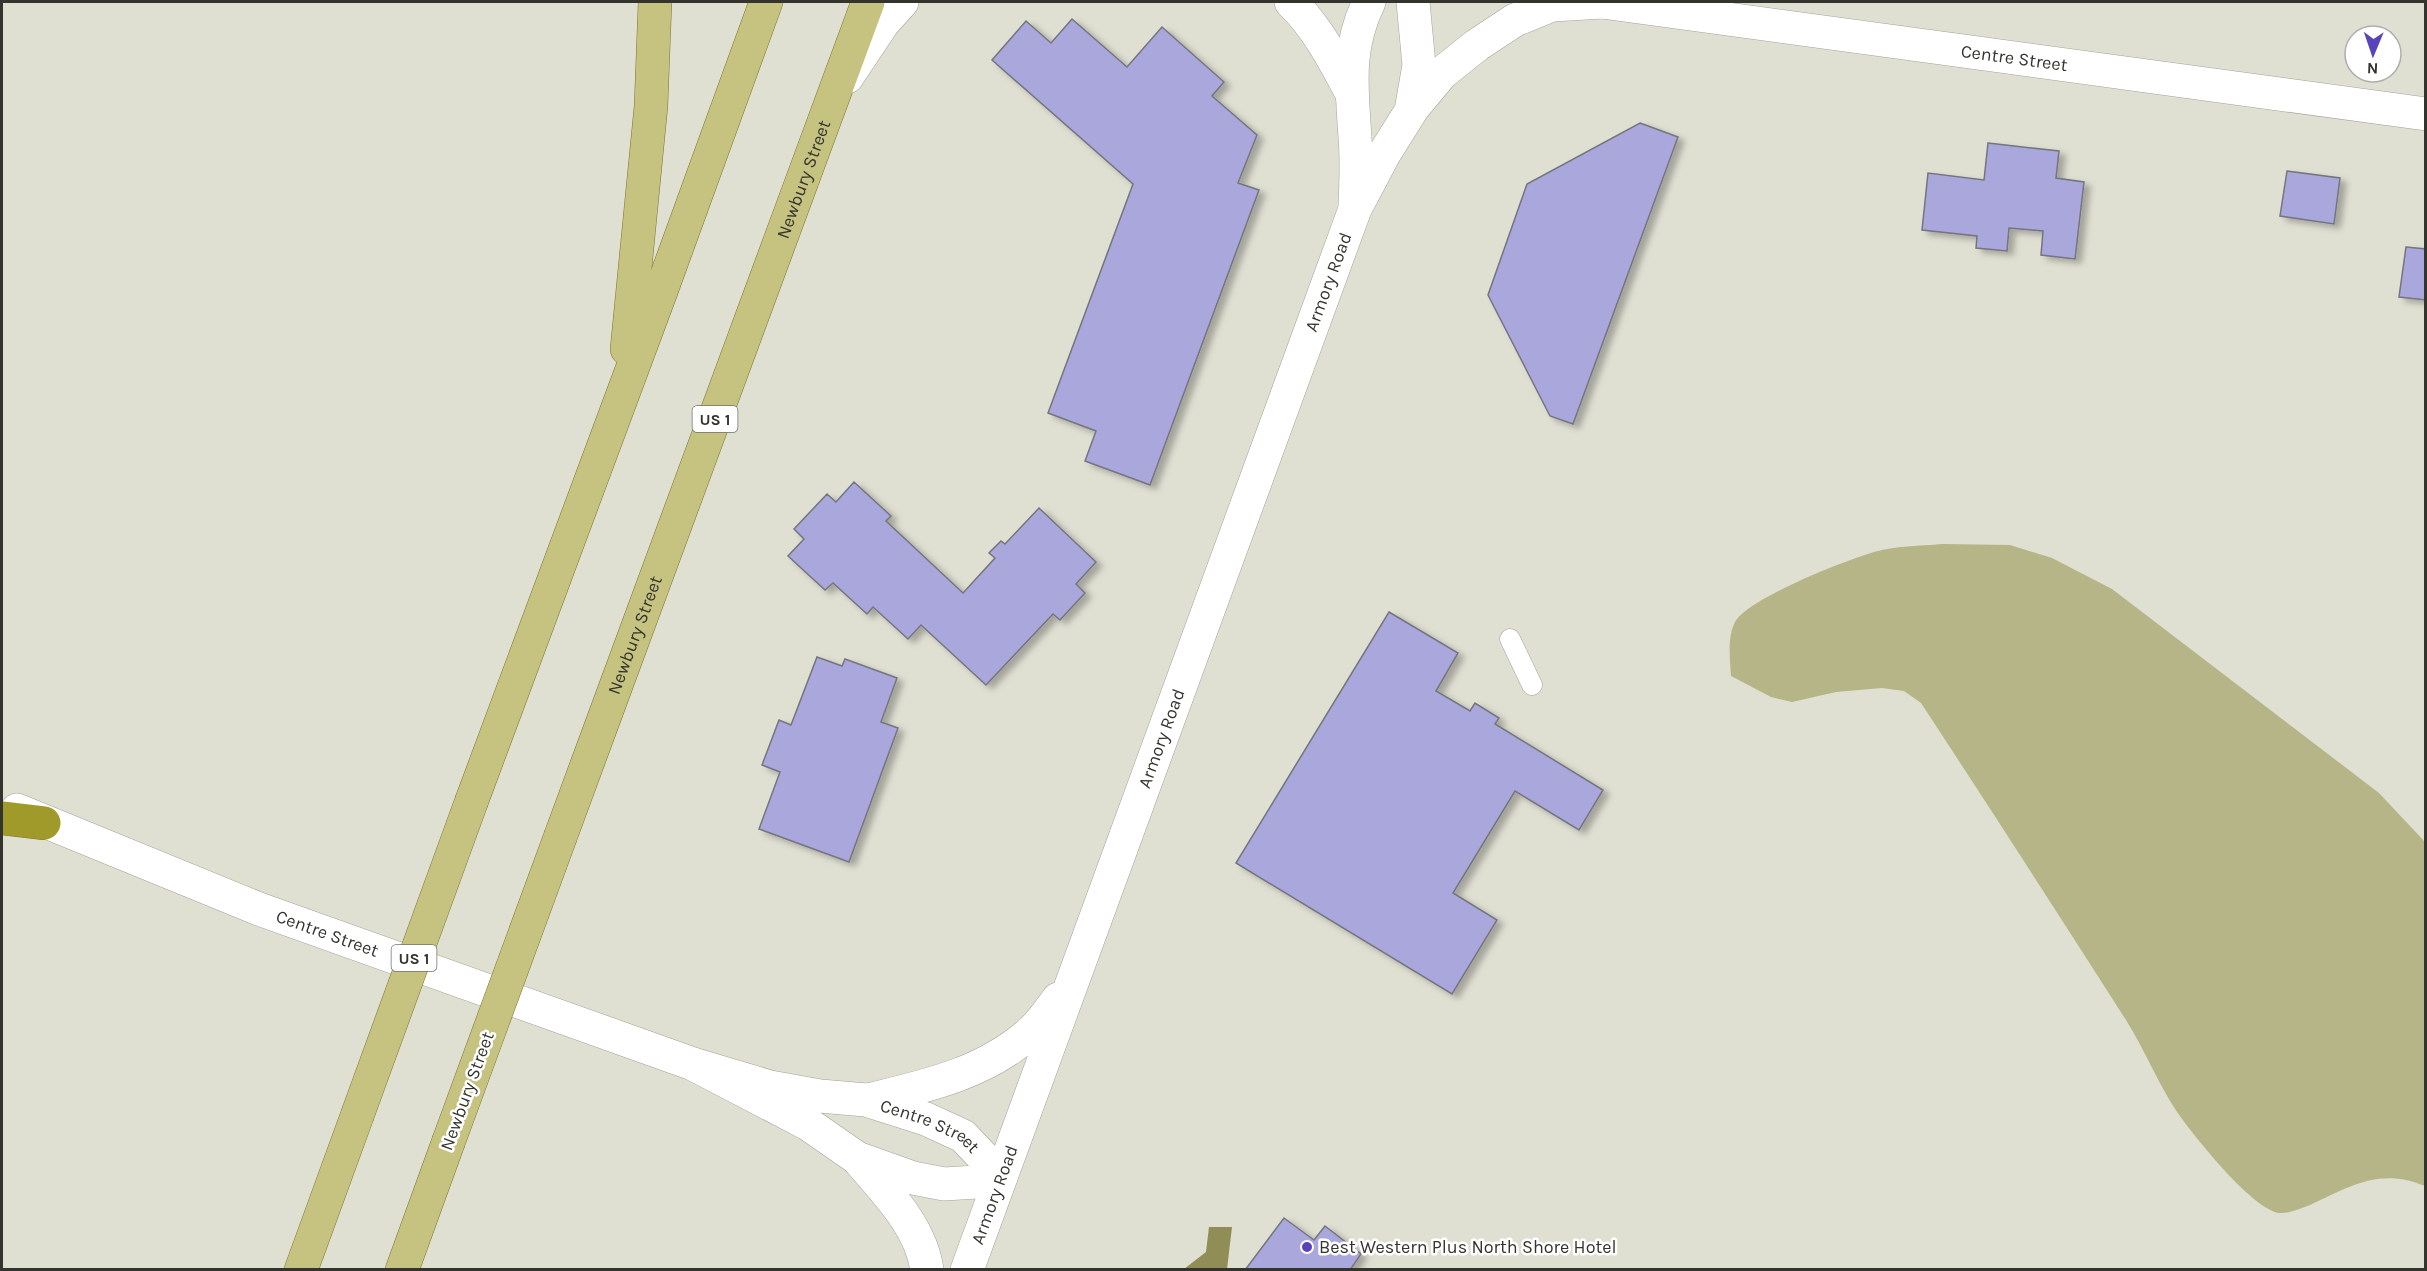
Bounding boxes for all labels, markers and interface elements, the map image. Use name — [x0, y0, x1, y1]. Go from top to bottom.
north arrow — [2343, 24, 2403, 84]
street label: Centre Street — [1959, 40, 2069, 76]
text: N — [2366, 59, 2379, 78]
street label: Newbury Street — [772, 117, 835, 242]
street label: Armory Road — [1300, 229, 1357, 335]
road number: US 1 — [692, 406, 738, 432]
street label: Newbury Street — [603, 573, 667, 698]
street label: Armory Road — [1133, 686, 1190, 791]
street label: Centre Street — [273, 905, 382, 962]
road number: US 1 — [392, 945, 436, 971]
street label: Newbury Street — [435, 1028, 499, 1153]
street label: Centre Street — [878, 1094, 985, 1158]
street label: Armory Road — [966, 1142, 1023, 1248]
place label: Best Western Plus North Shore Hotel — [1319, 1236, 1617, 1258]
marker: Best Western Plus North Shore Hotel — [1300, 1240, 1314, 1254]

